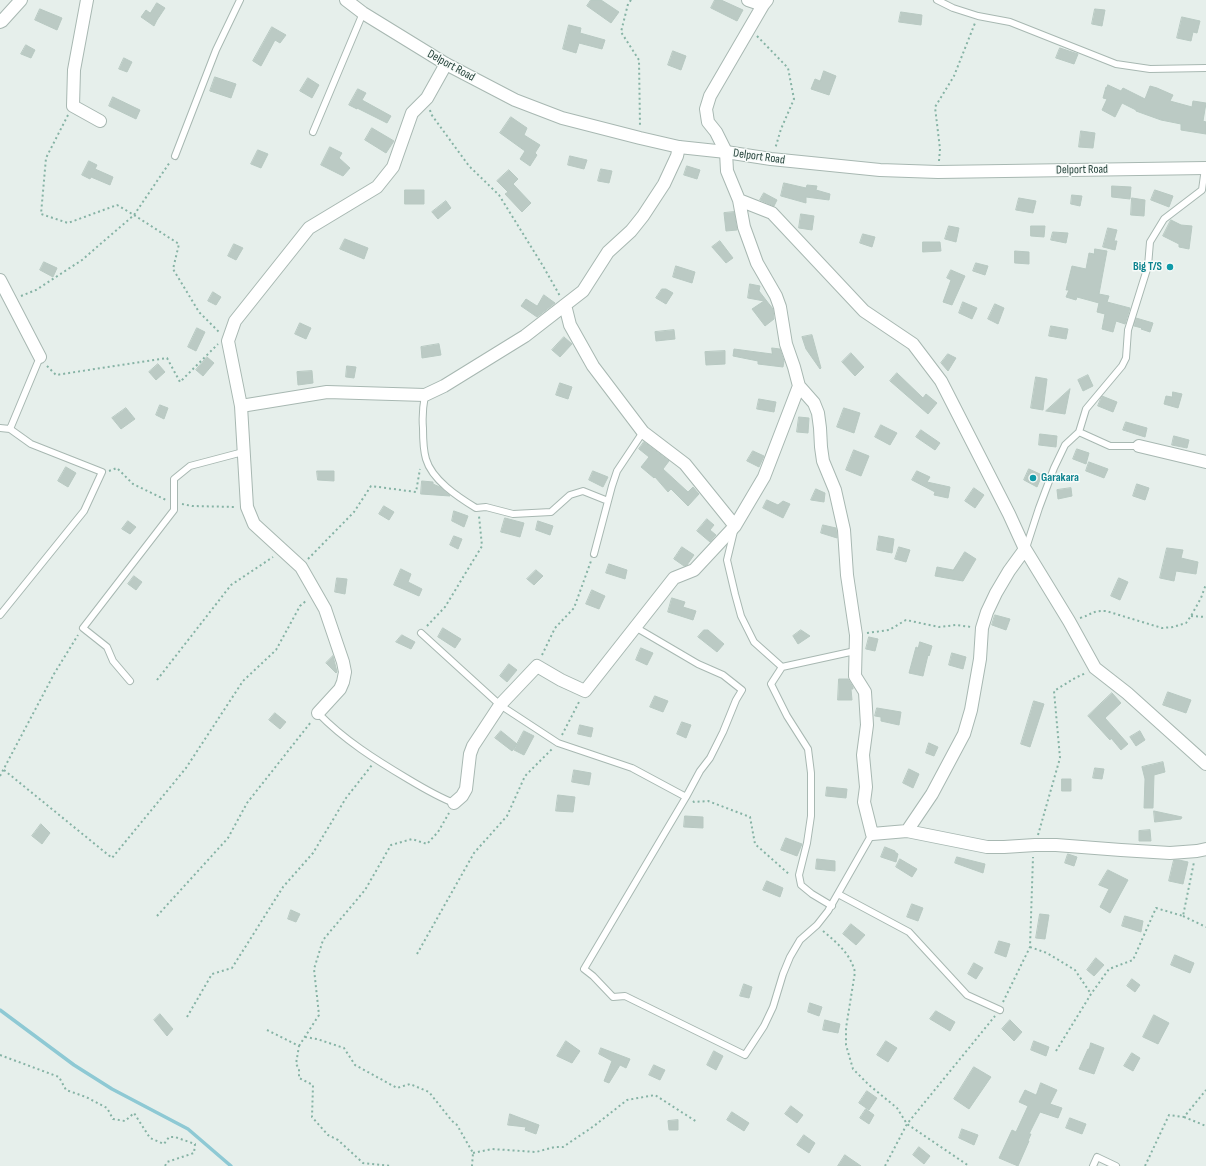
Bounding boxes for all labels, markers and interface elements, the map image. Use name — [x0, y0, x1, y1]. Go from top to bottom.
street label: Delport Road — [425, 47, 477, 85]
street label: Delport Road — [732, 146, 786, 168]
street label: Delport Road — [1056, 162, 1108, 178]
place label: Big T/S — [1133, 260, 1162, 274]
marker: Big T/S — [1165, 262, 1175, 272]
place label: Garakara — [1041, 471, 1079, 485]
marker: Garakara — [1028, 473, 1038, 483]

